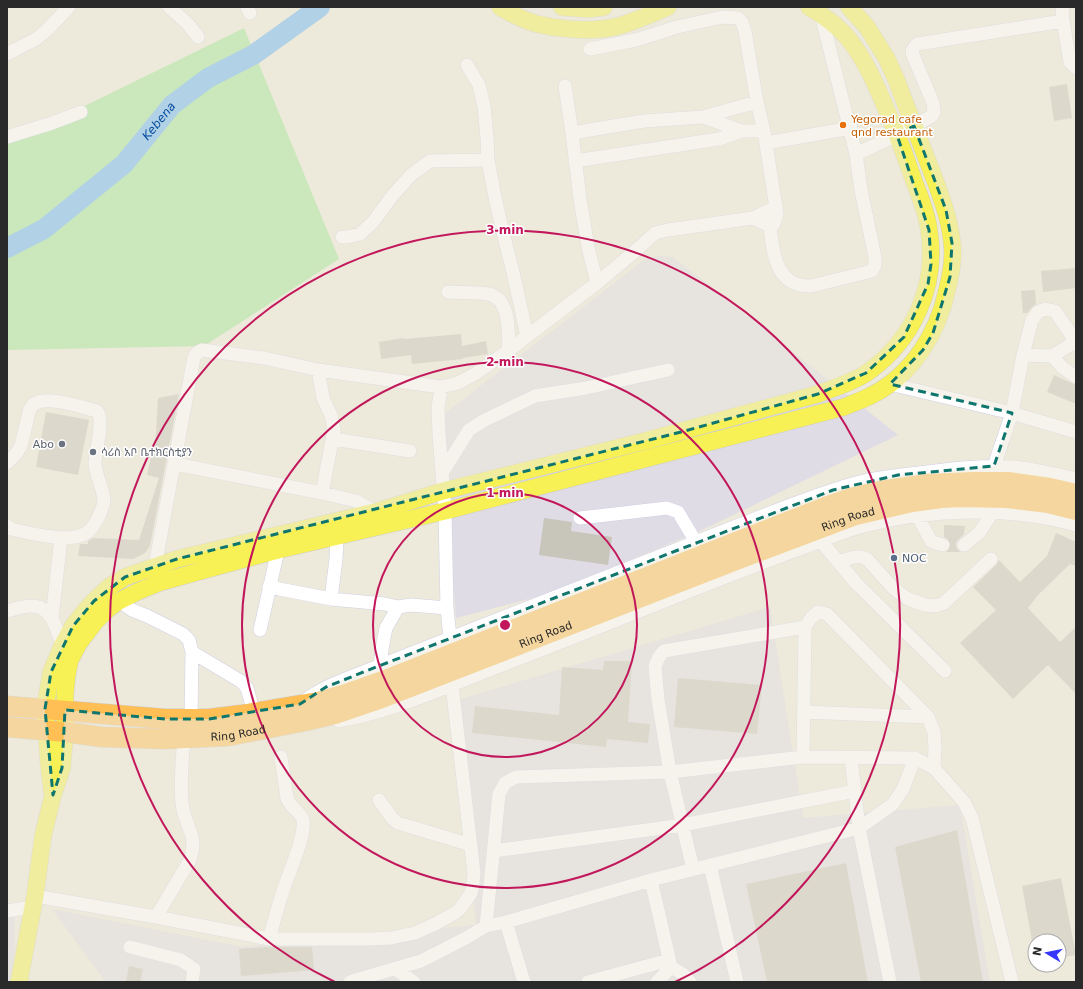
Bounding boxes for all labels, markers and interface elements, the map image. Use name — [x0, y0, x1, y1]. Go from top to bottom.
water label: Kebena — [139, 99, 178, 143]
place label: Yegorad cafe qnd restaurant — [850, 113, 933, 139]
marker: Yegorad cafe qnd restaurant — [838, 120, 848, 130]
text: 3 min — [486, 223, 524, 237]
text: 2 min — [486, 355, 524, 369]
place label: Abo — [33, 438, 54, 451]
marker: Abo — [57, 439, 67, 449]
place label: ሳሪስ አቦ ቤተክርስቲያን — [101, 446, 193, 459]
marker: ሳሪስ አቦ ቤተክርስቲያን — [88, 447, 98, 457]
text: 1 min — [486, 486, 524, 500]
street label: Ring Road — [820, 505, 876, 534]
place label: NOC — [902, 552, 927, 565]
marker: NOC — [889, 553, 899, 563]
centre of rings — [498, 618, 512, 632]
street label: Ring Road — [517, 619, 574, 651]
street label: Ring Road — [210, 723, 267, 744]
north arrow — [1027, 933, 1067, 973]
text: N — [1030, 946, 1045, 957]

